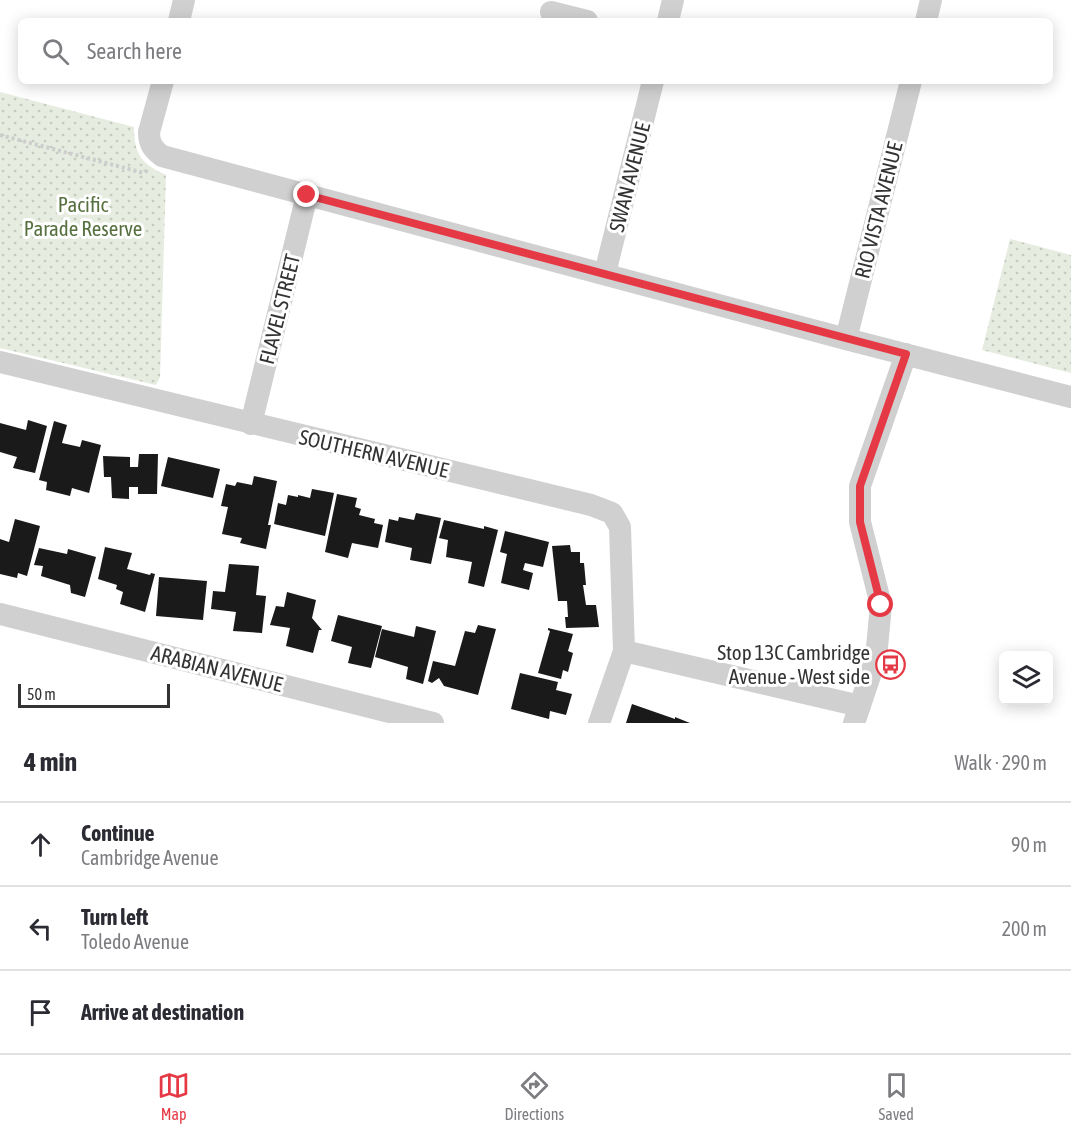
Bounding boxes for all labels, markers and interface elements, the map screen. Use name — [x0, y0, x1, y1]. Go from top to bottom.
search box — [18, 18, 1053, 84]
icon: search — [39, 35, 72, 68]
text: Search here — [87, 38, 182, 64]
street label: SWAN AVENUE — [604, 120, 654, 234]
street label: RIO VISTA AVENUE — [849, 139, 907, 281]
route end — [293, 181, 319, 207]
park label: Pacific Parade Reserve — [24, 192, 142, 240]
street label: FLAVEL STREET — [254, 252, 304, 366]
street label: SOUTHERN AVENUE — [297, 424, 451, 482]
route start — [867, 591, 893, 617]
street label: ARABIAN AVENUE — [149, 640, 285, 696]
place label: Stop 13C Cambridge Avenue - West side — [717, 640, 870, 688]
bus stop icon: Stop 13C Cambridge Avenue - West side — [875, 648, 907, 680]
map controls — [999, 651, 1053, 705]
button: layers — [999, 651, 1053, 705]
scale bar — [18, 681, 170, 708]
text: 50 m — [27, 685, 56, 703]
text: 4 min — [24, 747, 77, 777]
text: Walk · 290 m — [955, 751, 1047, 774]
text: Continue — [81, 820, 155, 846]
icon: ahead — [24, 828, 57, 861]
text: 90 m — [1011, 833, 1047, 856]
text: Cambridge Avenue — [81, 846, 219, 869]
text: Turn left — [81, 904, 148, 930]
icon: left — [24, 912, 57, 945]
text: 200 m — [1002, 917, 1047, 940]
text: Toledo Avenue — [81, 930, 189, 953]
icon: arrive — [24, 996, 57, 1029]
text: Arrive at destination — [81, 999, 244, 1025]
tab: Map — [157, 1069, 190, 1123]
tab: Directions — [504, 1069, 564, 1123]
tab: Saved — [878, 1069, 914, 1123]

